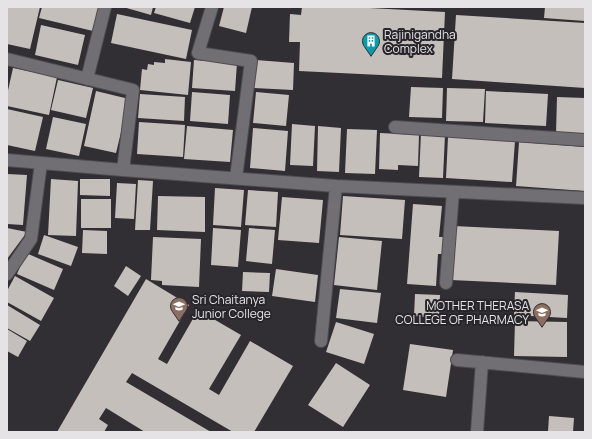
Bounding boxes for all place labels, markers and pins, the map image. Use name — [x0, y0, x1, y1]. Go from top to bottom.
place label: Rajinigandha Complex — [384, 26, 456, 57]
building icon: Rajinigandha Complex — [361, 31, 381, 56]
place label: Sri Chaitanya Junior College — [192, 291, 271, 322]
school or university icon: Sri Chaitanya Junior College — [169, 296, 189, 321]
place label: MOTHER THERASA COLLEGE OF PHARMACY — [395, 297, 529, 328]
school or university icon: MOTHER THERASA COLLEGE OF PHARMACY — [532, 302, 552, 327]

